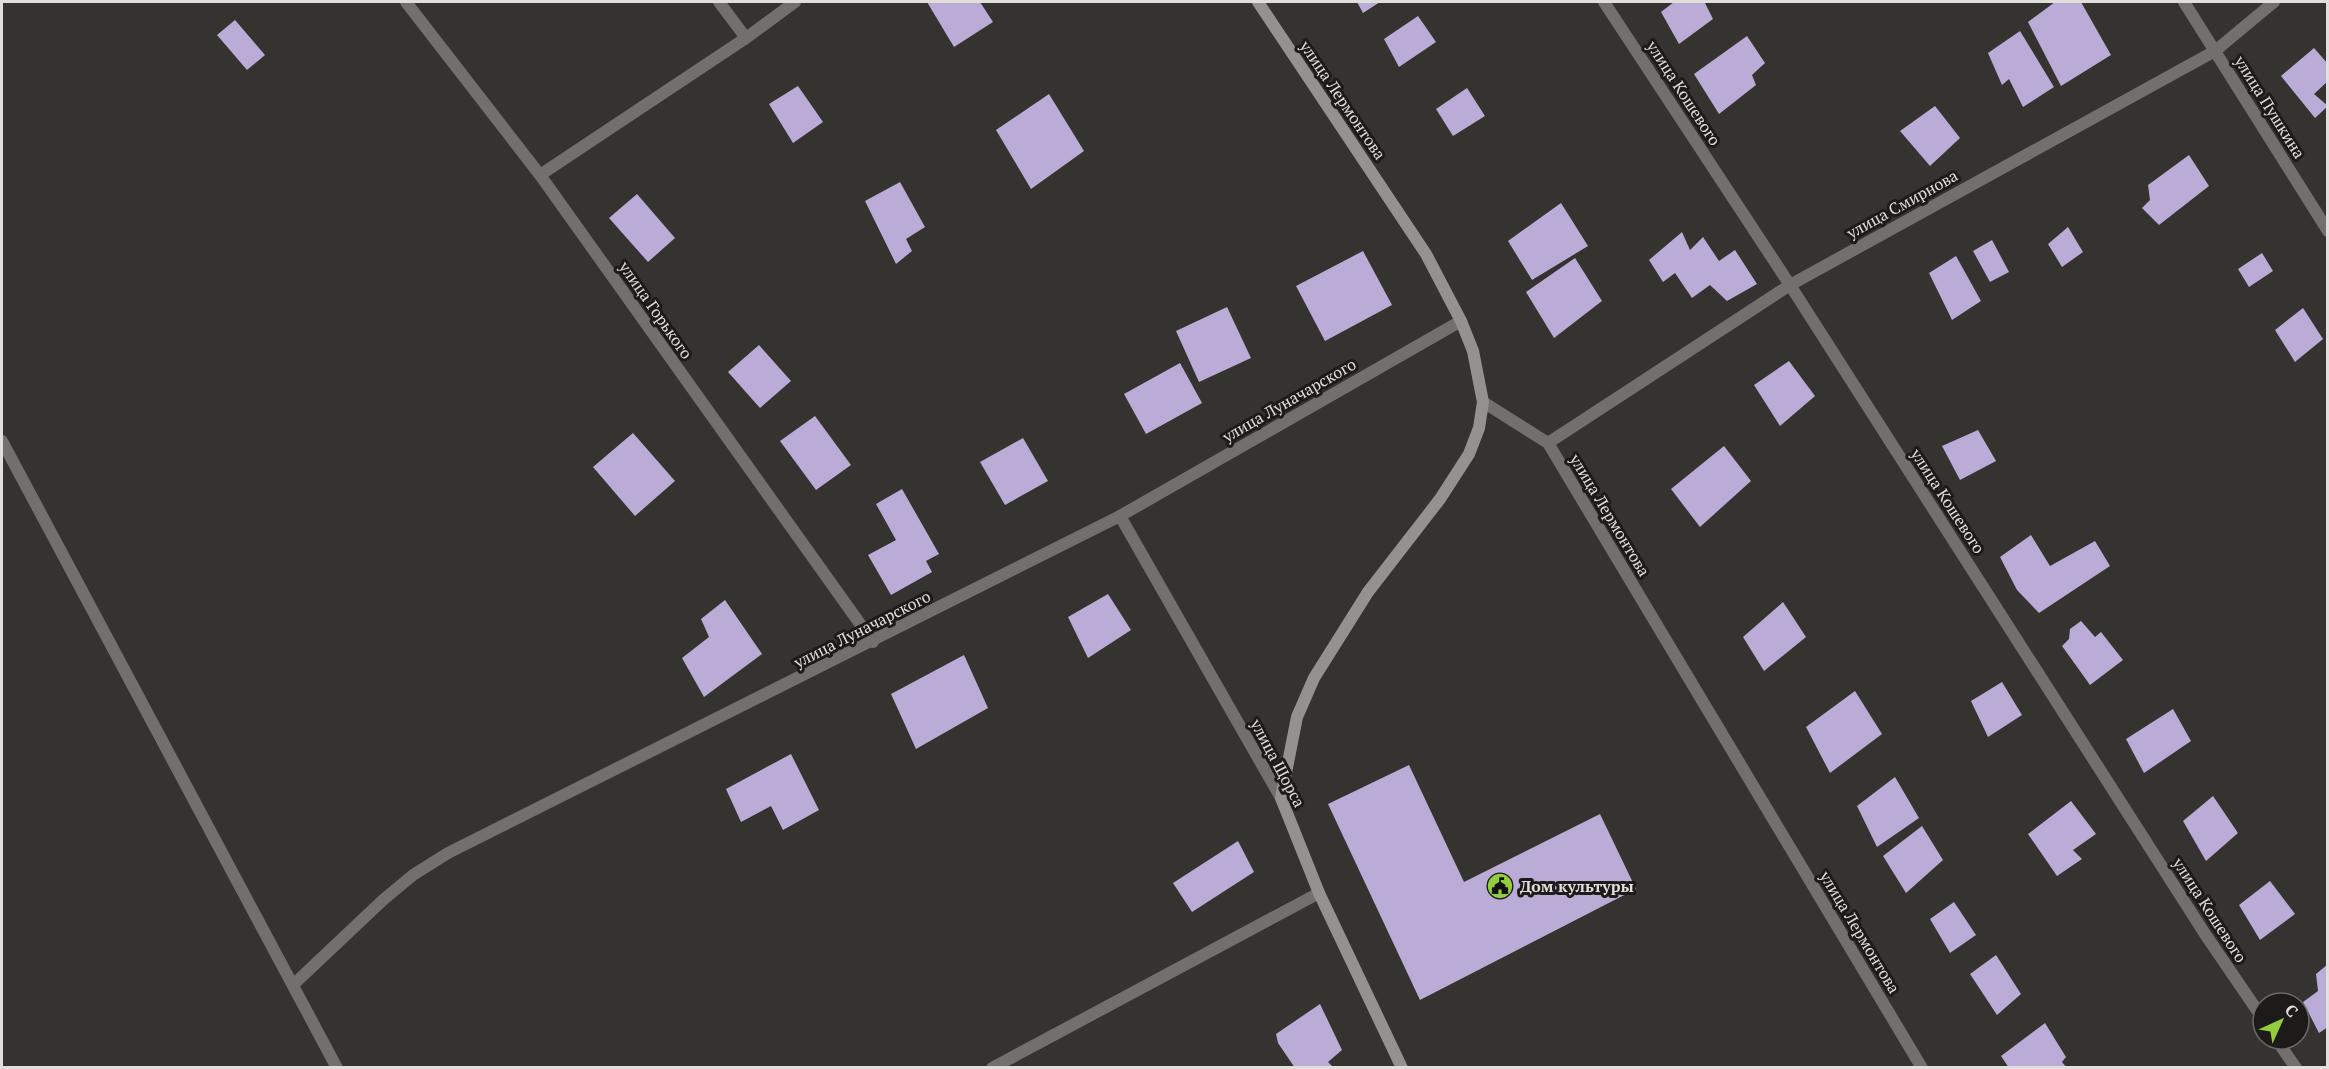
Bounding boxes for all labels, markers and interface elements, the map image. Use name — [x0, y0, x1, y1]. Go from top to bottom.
street label: улица Лермонтова — [1294, 35, 1391, 164]
street label: улица Кошевого — [1641, 35, 1726, 150]
street label: улица Пушкина — [2229, 51, 2310, 163]
street label: улица Смирнова — [1842, 164, 1962, 244]
street label: улица Горького — [614, 256, 698, 363]
street label: улица Луначарского — [1217, 353, 1360, 448]
street label: улица Кошевого — [1905, 443, 1990, 558]
street label: улица Лермонтова — [1564, 449, 1655, 580]
street label: улица Луначарского — [789, 585, 934, 674]
street label: улица Щорса — [1245, 714, 1310, 811]
street label: улица Кошевого — [2167, 852, 2252, 967]
street label: улица Лермонтова — [1814, 866, 1905, 997]
public building icon: Дом культуры — [1485, 871, 1515, 901]
place label: Дом культуры — [1520, 875, 1634, 897]
north arrow — [2251, 991, 2311, 1051]
text: С — [2280, 999, 2303, 1022]

